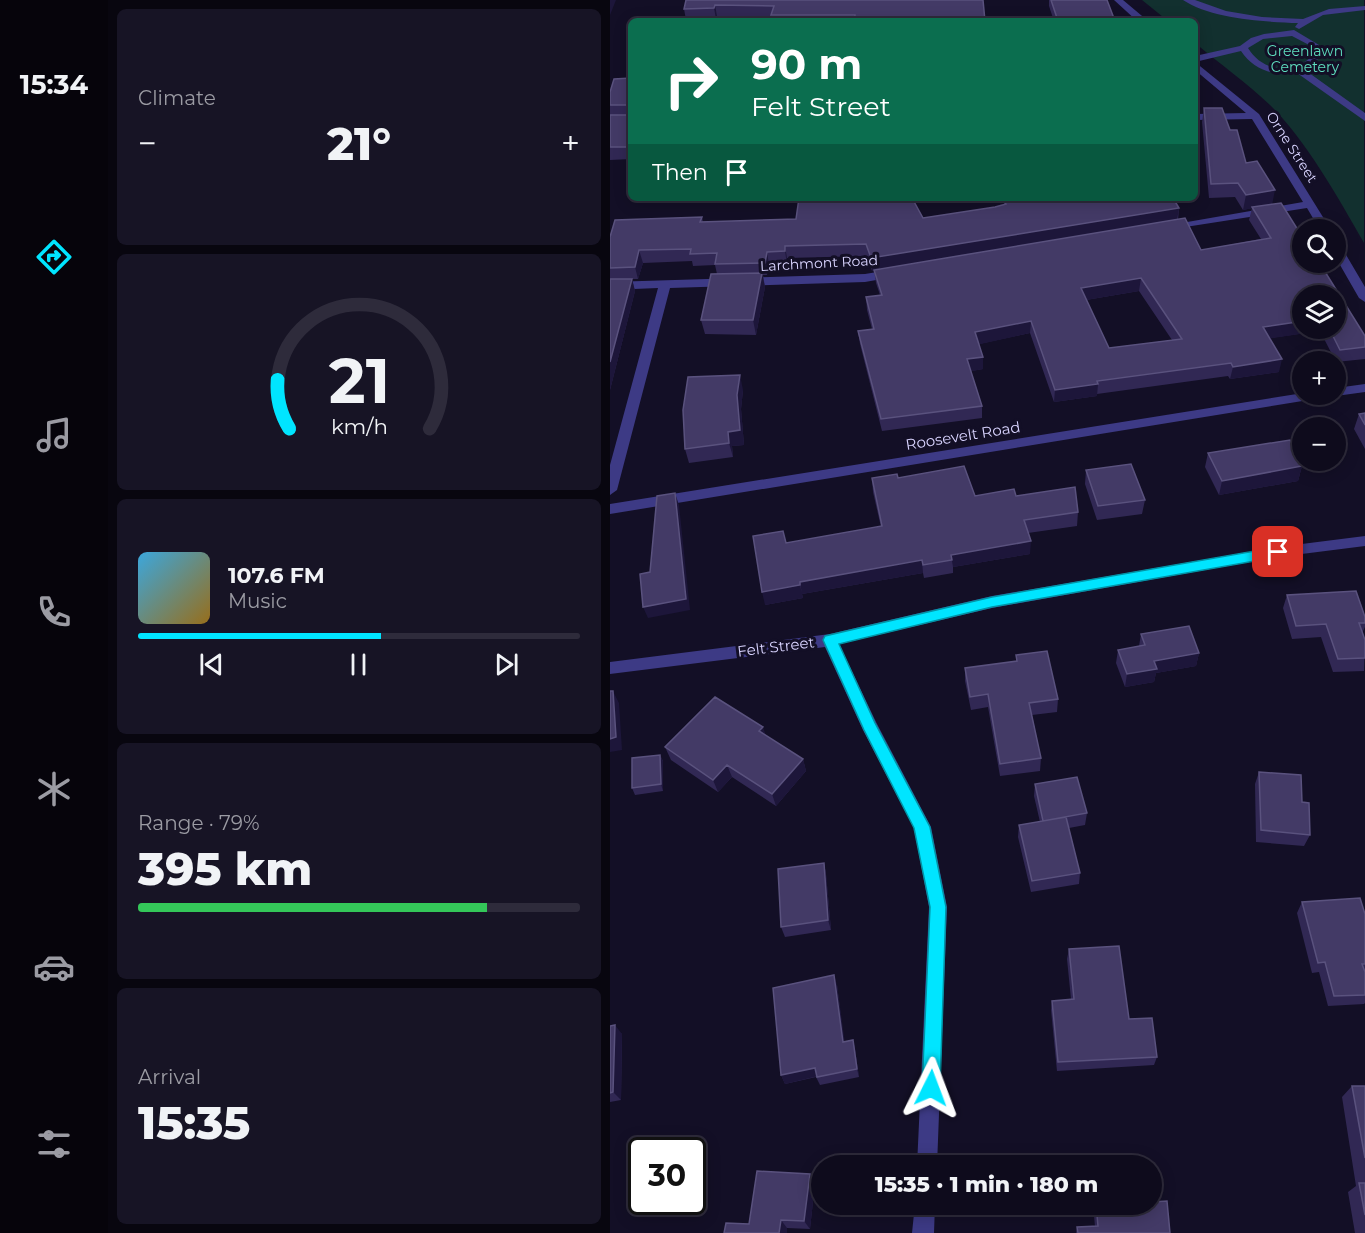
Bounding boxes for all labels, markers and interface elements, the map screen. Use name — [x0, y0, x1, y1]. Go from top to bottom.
text: 90 m — [751, 38, 862, 90]
icon: right — [652, 42, 730, 120]
park label: Greenlawn Cemetery — [1267, 42, 1343, 76]
text: 15:34 — [20, 68, 88, 101]
text: Climate — [138, 86, 216, 110]
text: Felt Street — [751, 90, 891, 123]
street label: Orne Street — [1262, 108, 1322, 186]
text: 21° — [327, 116, 391, 171]
text: − — [138, 123, 157, 163]
text: + — [561, 123, 580, 163]
icon: arrive — [720, 156, 753, 189]
text: Then — [652, 159, 708, 186]
map controls — [1292, 219, 1346, 471]
button: search — [1292, 219, 1346, 273]
icon: directions — [33, 236, 75, 278]
street label: Larchmont Road — [759, 251, 879, 275]
button: layers — [1292, 285, 1346, 339]
text: 21 — [328, 343, 390, 419]
button: + — [1292, 351, 1346, 405]
text: km/h — [330, 413, 388, 439]
icon: music — [33, 414, 75, 456]
street label: Roosevelt Road — [904, 417, 1022, 454]
button: − — [1292, 417, 1346, 471]
pin — [1252, 526, 1303, 577]
icon: arrive — [1261, 535, 1294, 568]
text: 107.6 FM — [228, 562, 325, 589]
text: Music — [228, 589, 287, 613]
icon: phone — [33, 591, 75, 633]
street label: Felt Street — [736, 632, 816, 661]
icon: previous — [195, 648, 228, 681]
icon: pause — [342, 648, 375, 681]
icon: next — [490, 648, 523, 681]
icon: climate — [33, 768, 75, 810]
text: Range · 79% — [138, 811, 260, 835]
text: 395 km — [138, 841, 312, 896]
icon: car — [33, 946, 75, 988]
position arrow — [899, 1056, 963, 1120]
text: Arrival — [138, 1065, 201, 1089]
text: 15:35 — [138, 1095, 250, 1150]
icon: filters — [33, 1123, 75, 1165]
speed limit sign: 30 — [628, 1137, 706, 1215]
text: 15:35 · 1 min · 180 m — [875, 1171, 1098, 1198]

